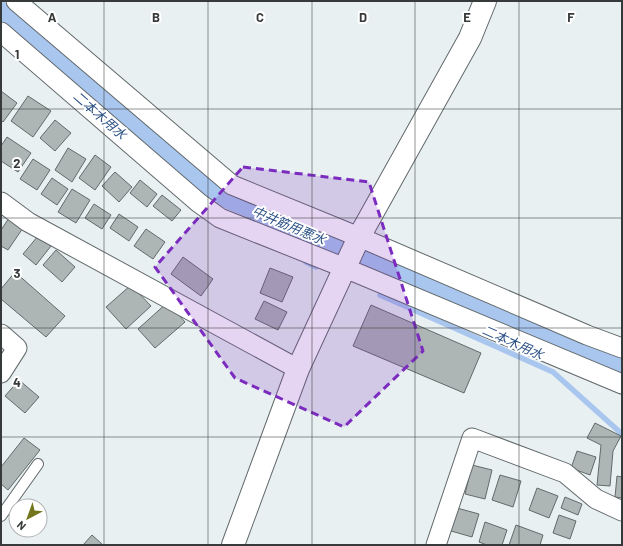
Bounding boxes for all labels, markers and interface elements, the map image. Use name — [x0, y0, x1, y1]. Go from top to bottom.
text: A — [48, 9, 57, 25]
text: B — [152, 9, 160, 25]
text: C — [256, 9, 264, 25]
text: D — [359, 9, 367, 25]
text: E — [463, 9, 471, 25]
text: F — [567, 9, 575, 25]
text: 1 — [15, 46, 19, 62]
water label: 二本木用水 — [70, 88, 131, 144]
text: 2 — [13, 155, 21, 171]
water label: 中井筋用悪水 — [250, 202, 330, 248]
text: 3 — [13, 265, 21, 281]
water label: 二本木用水 — [480, 321, 548, 363]
text: 4 — [13, 374, 21, 390]
north arrow — [8, 498, 48, 538]
text: N — [14, 519, 28, 533]

